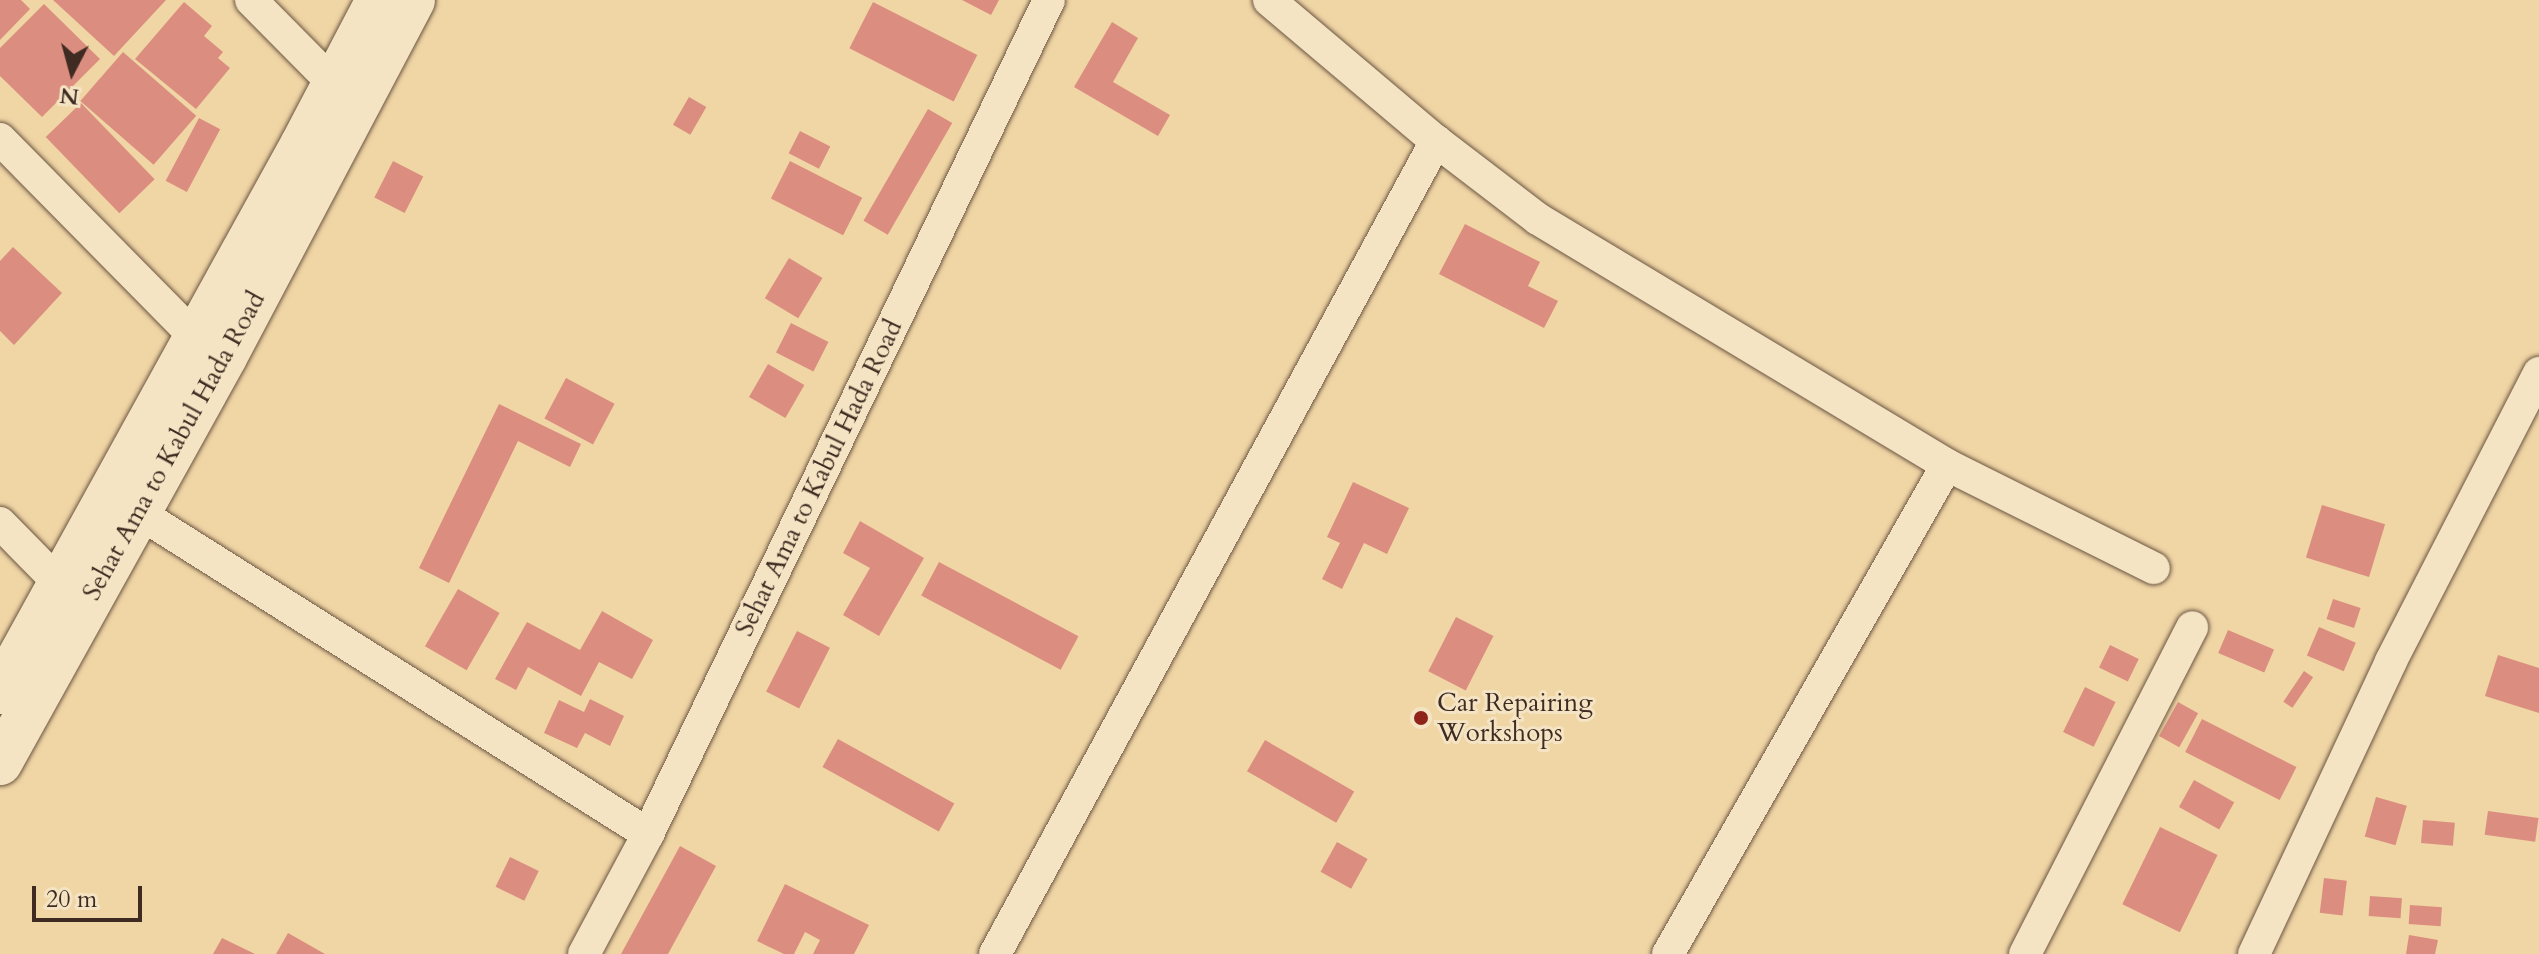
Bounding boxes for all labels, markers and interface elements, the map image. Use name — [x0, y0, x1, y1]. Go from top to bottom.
north arrow — [32, 32, 112, 112]
text: N — [58, 80, 81, 112]
street label: Sehat Ama to Kabul Hada Road — [76, 286, 272, 606]
street label: Sehat Ama to Kabul Hada Road — [729, 315, 909, 641]
place label: Car Repairing Workshops — [1437, 687, 1593, 748]
marker: Car Repairing Workshops — [1412, 709, 1430, 727]
scale bar — [36, 870, 146, 920]
text: 20 m — [46, 883, 97, 916]

